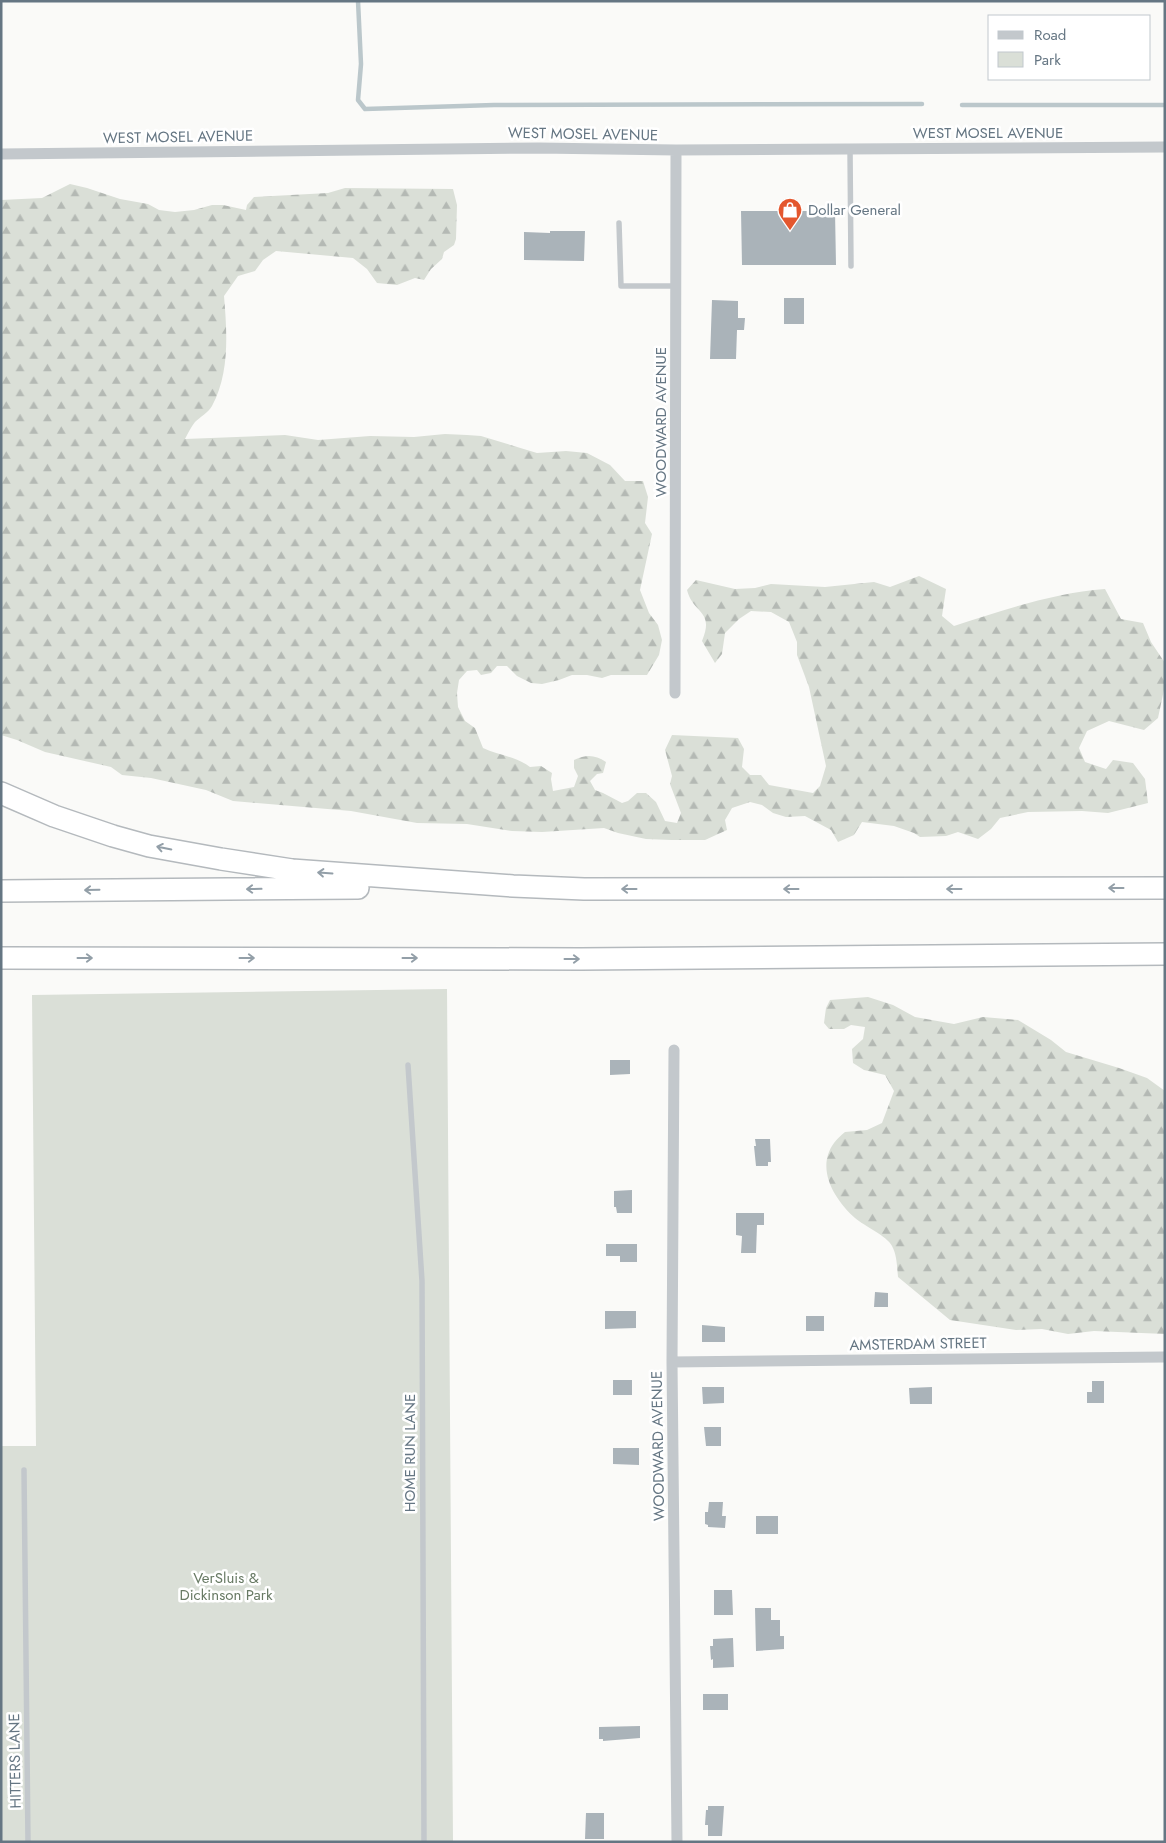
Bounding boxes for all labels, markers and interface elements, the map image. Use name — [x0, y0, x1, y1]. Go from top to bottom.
legend — [988, 15, 1151, 80]
text: Road — [1034, 24, 1066, 46]
text: Park — [1034, 49, 1061, 71]
street label: WEST MOSEL AVENUE — [508, 122, 658, 146]
street label: WEST MOSEL AVENUE — [913, 122, 1063, 144]
street label: WEST MOSEL AVENUE — [103, 125, 253, 149]
shop icon: Dollar General — [777, 197, 803, 231]
place label: Dollar General — [808, 199, 901, 221]
street label: WOODWARD AVENUE — [650, 347, 672, 497]
one-way arrow — [157, 843, 173, 853]
one-way arrow — [317, 868, 333, 877]
one-way arrow — [1108, 883, 1124, 893]
one-way arrow — [246, 884, 262, 894]
one-way arrow — [783, 884, 800, 894]
one-way arrow — [946, 884, 962, 894]
one-way arrow — [84, 885, 100, 895]
one-way arrow — [621, 885, 637, 894]
one-way arrow — [76, 953, 93, 963]
one-way arrow — [239, 953, 255, 963]
one-way arrow — [402, 953, 418, 963]
one-way arrow — [564, 954, 580, 964]
street label: AMSTERDAM STREET — [849, 1332, 987, 1356]
street label: WOODWARD AVENUE — [646, 1371, 670, 1521]
street label: HOME RUN LANE — [399, 1394, 421, 1512]
park label: VerSluis & Dickinson Park — [180, 1567, 273, 1606]
street label: HITTERS LANE — [3, 1713, 27, 1809]

